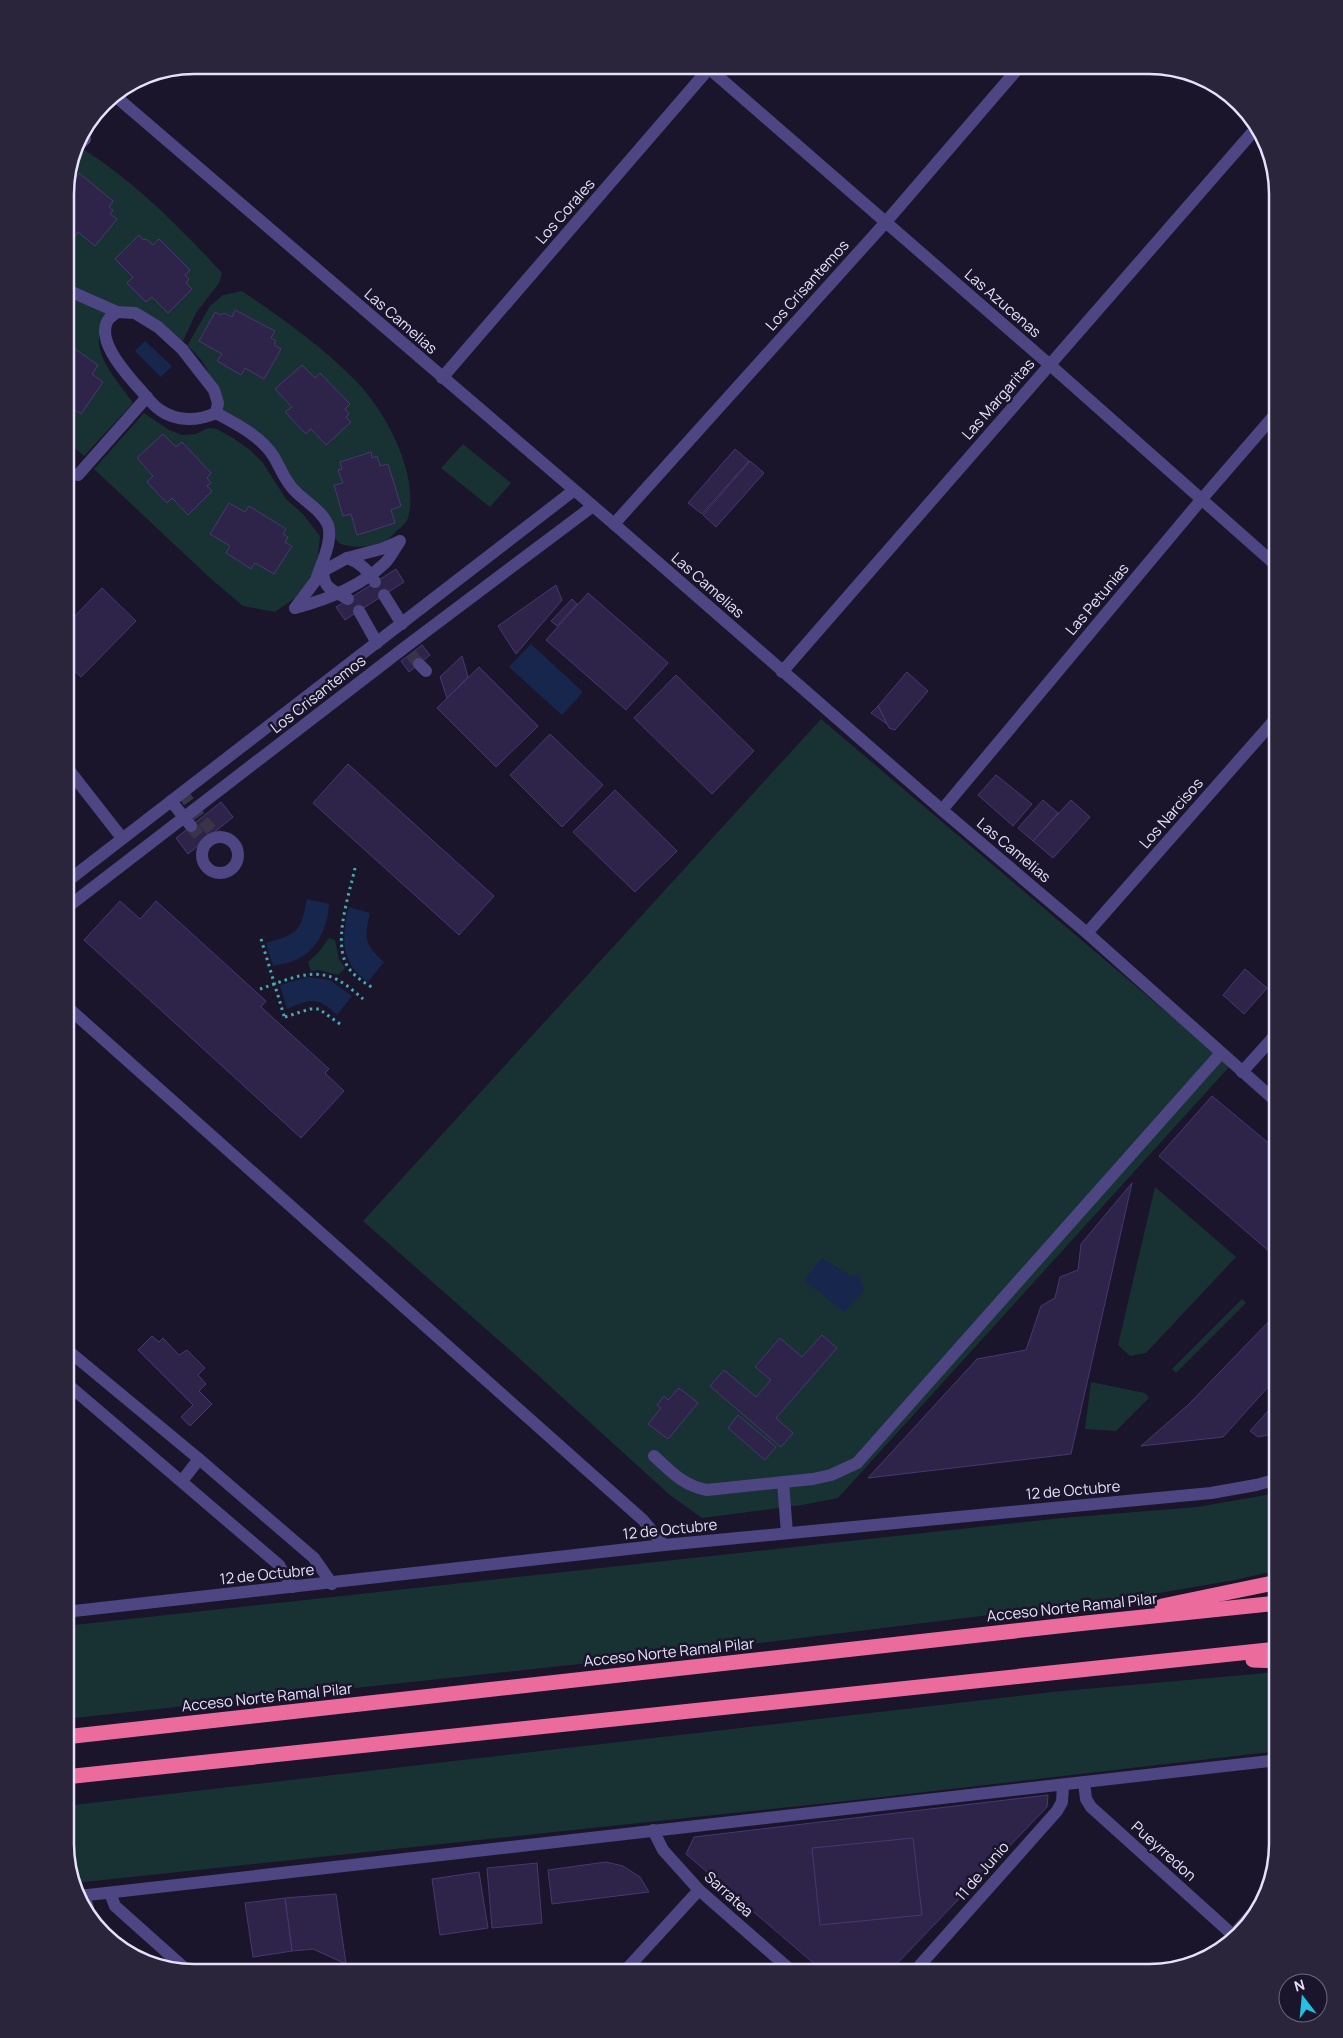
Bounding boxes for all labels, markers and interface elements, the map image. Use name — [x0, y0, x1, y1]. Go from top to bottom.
street label: Los Corales — [531, 174, 599, 248]
street label: Los Crisantemos — [760, 235, 854, 335]
street label: Las Azucenas — [960, 264, 1046, 342]
street label: Las Camelias — [360, 283, 442, 359]
street label: Las Margaritas — [957, 354, 1039, 444]
street label: Las Camelias — [667, 547, 749, 623]
street label: Las Petunias — [1061, 558, 1133, 640]
street label: Los Crisantemos — [266, 650, 370, 738]
street label: Los Narcisos — [1134, 773, 1208, 853]
street label: Las Camelias — [973, 813, 1056, 887]
street label: 12 de Octubre — [1025, 1475, 1121, 1505]
street label: 12 de Octubre — [622, 1514, 719, 1544]
street label: 12 de Octubre — [219, 1559, 316, 1589]
street label: Acceso Norte Ramal Pilar — [986, 1588, 1159, 1626]
street label: Acceso Norte Ramal Pilar — [583, 1633, 756, 1671]
street label: Acceso Norte Ramal Pilar — [181, 1678, 354, 1716]
street label: Pueyrredon — [1127, 1816, 1201, 1886]
street label: 11 de Junio — [950, 1837, 1014, 1905]
street label: Sarratea — [700, 1866, 758, 1922]
north arrow — [1278, 1973, 1328, 2023]
text: N — [1292, 1975, 1307, 1996]

